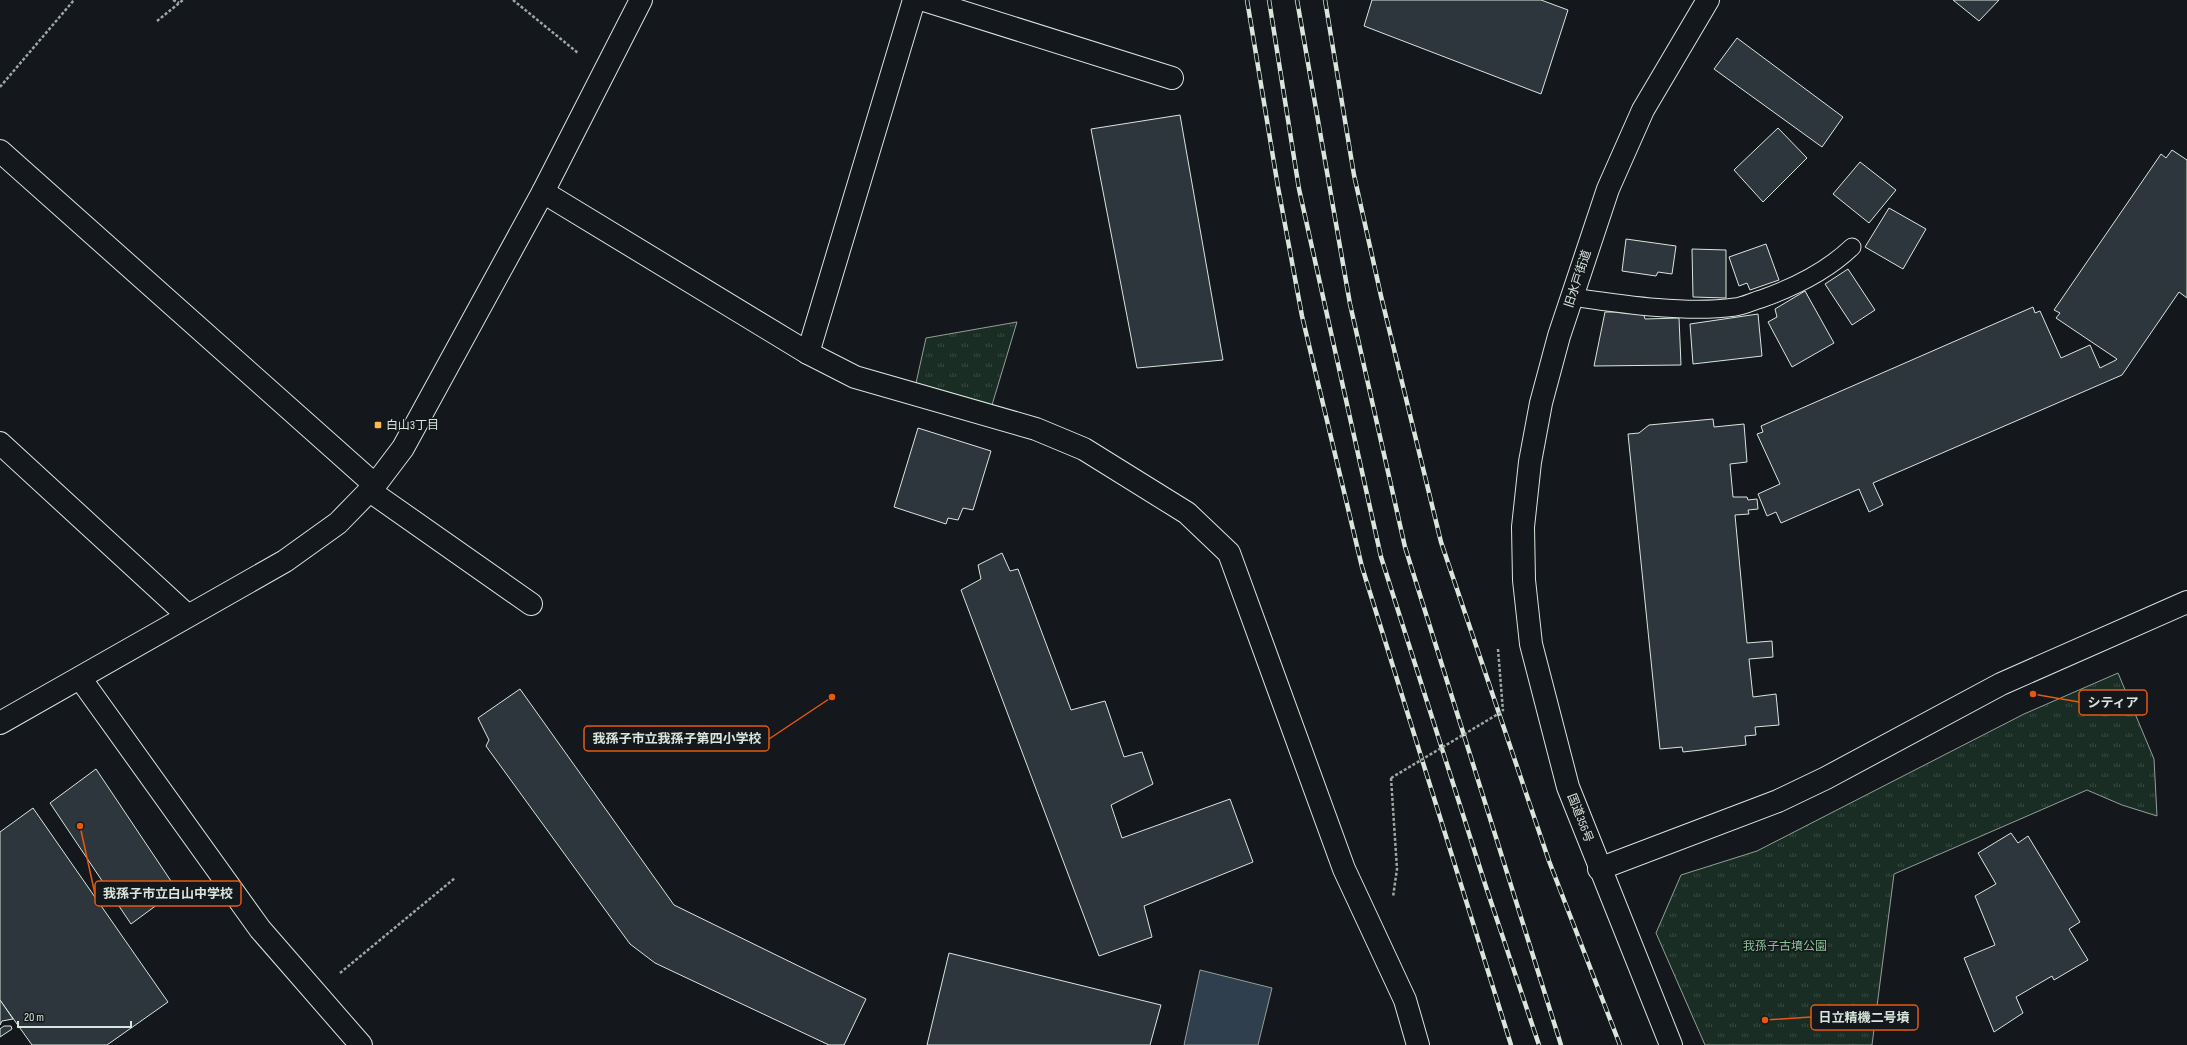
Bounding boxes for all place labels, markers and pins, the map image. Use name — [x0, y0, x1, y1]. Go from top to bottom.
place label: 白山3丁目 — [386, 418, 439, 433]
marker: 白山3丁目 — [373, 420, 383, 430]
callout: シティア — [2079, 690, 2147, 715]
callout: 我孫子市立我孫子第四小学校 — [584, 726, 769, 751]
callout: 我孫子市立白山中学校 — [95, 881, 241, 906]
callout: 日立精機二号墳 — [1811, 1005, 1918, 1030]

